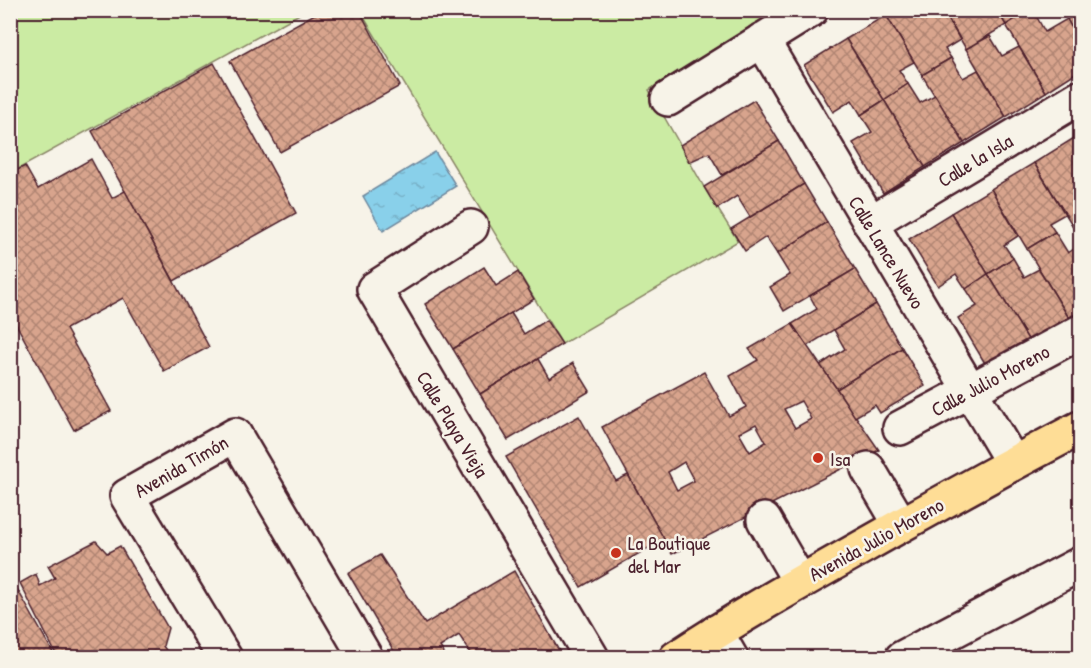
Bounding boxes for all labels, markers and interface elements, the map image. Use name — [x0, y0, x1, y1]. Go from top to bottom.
street label: Calle la Isla — [932, 127, 1018, 193]
street label: Calle Lance Nuevo — [843, 190, 931, 314]
street label: Calle Julio Moreno — [926, 337, 1054, 423]
street label: Calle Playa Vieja — [411, 366, 496, 482]
street label: Avenida Timón — [129, 428, 233, 504]
place label: Isa — [830, 445, 850, 472]
marker: Isa — [811, 451, 825, 465]
street label: Avenida Julio Moreno — [804, 491, 948, 587]
place label: La Boutique del Mar — [628, 529, 711, 579]
marker: La Boutique del Mar — [609, 546, 623, 560]

